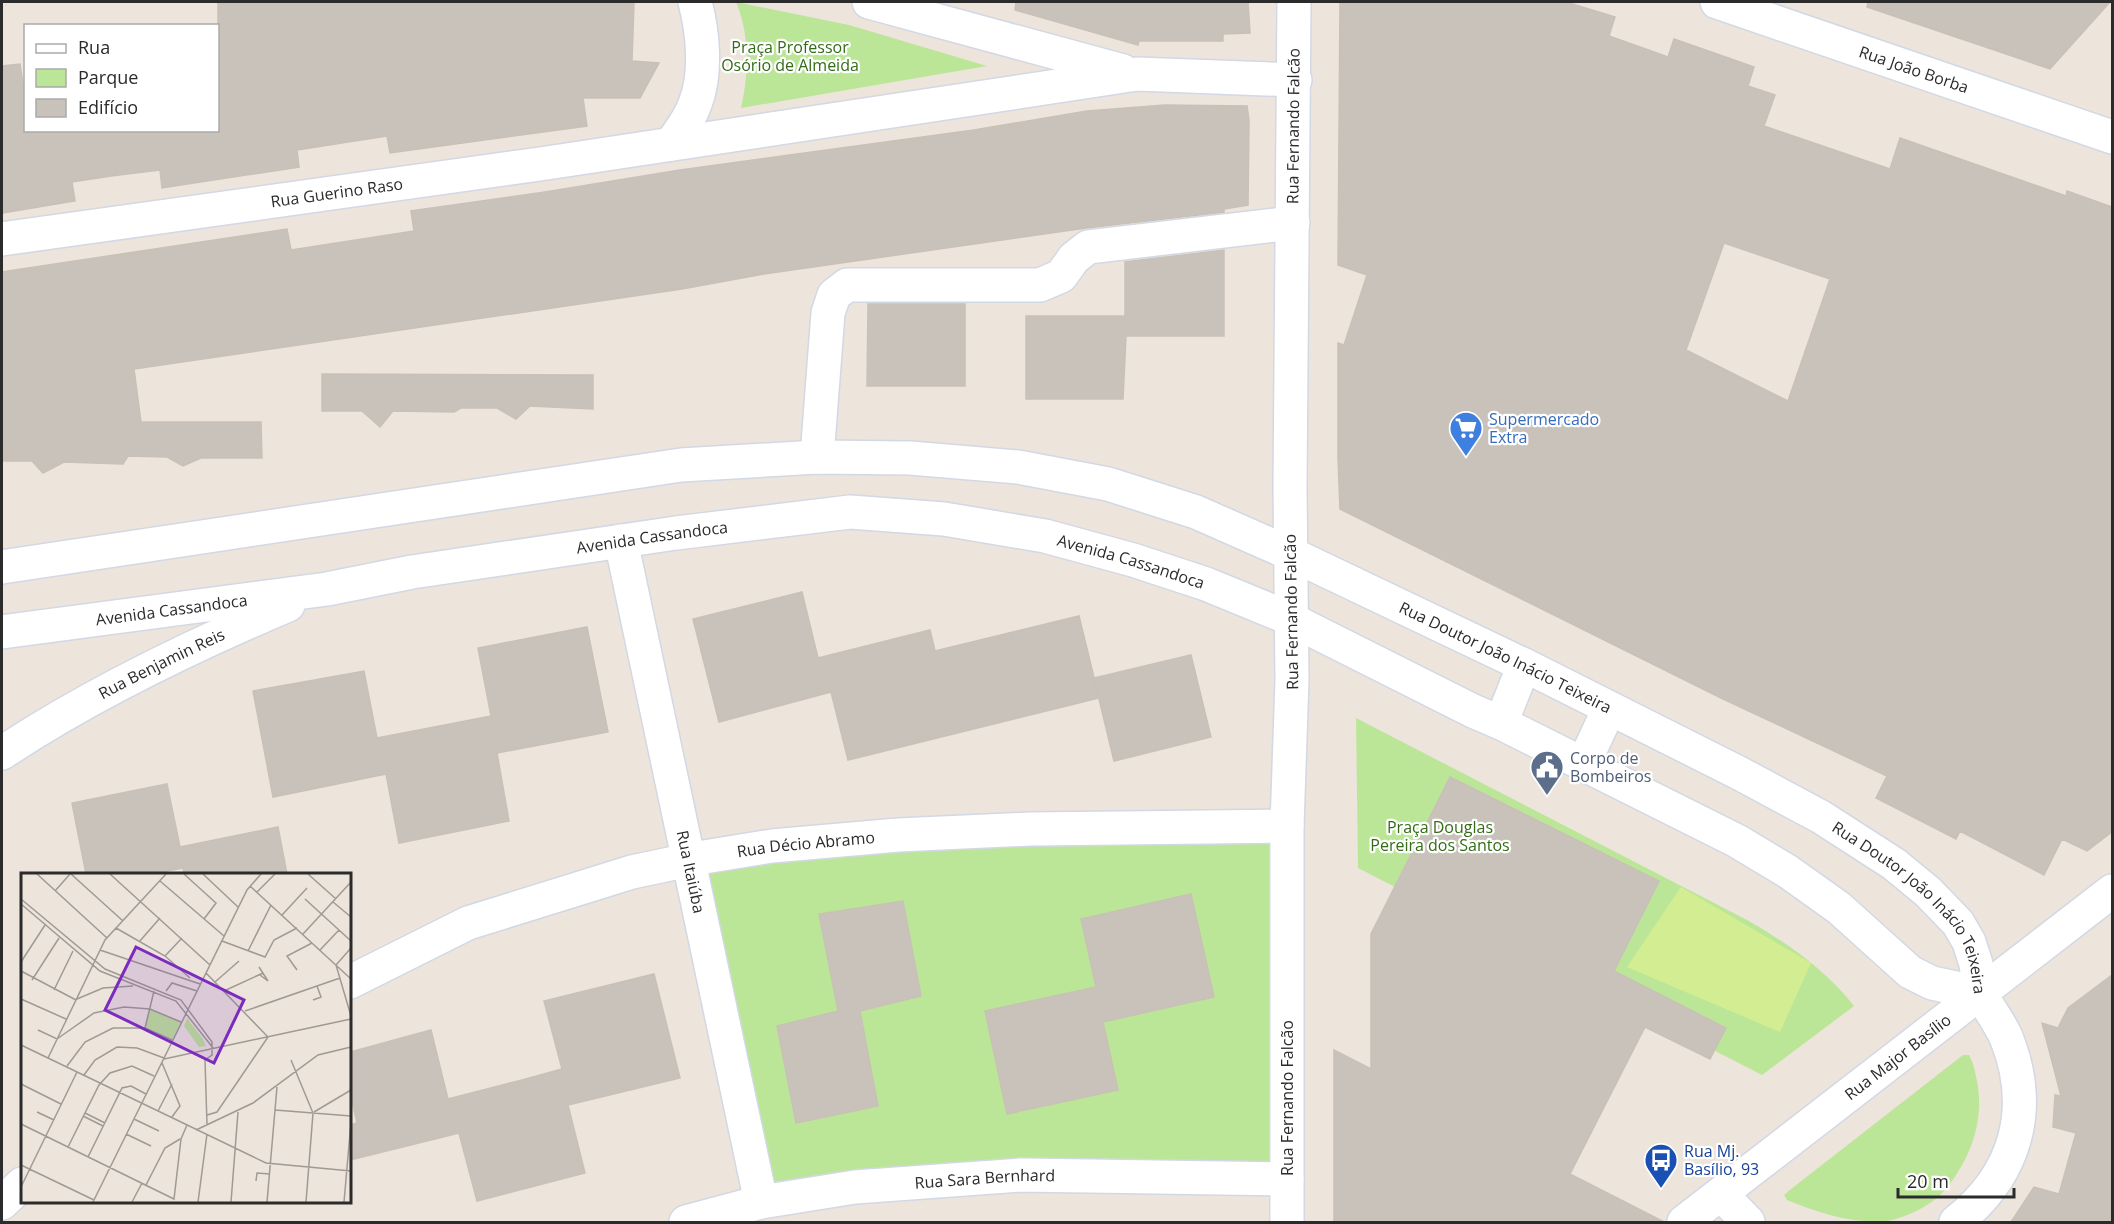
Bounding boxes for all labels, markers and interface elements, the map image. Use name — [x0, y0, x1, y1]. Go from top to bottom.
legend — [24, 24, 219, 132]
text: Rua — [78, 35, 110, 59]
park label: Praça Professor Osório de Almeida — [721, 36, 859, 76]
street label: Rua João Borba — [1856, 40, 1972, 98]
street label: Rua Fernando Falcão — [1281, 48, 1305, 204]
text: Parque — [78, 65, 138, 89]
text: Edifício — [78, 95, 138, 119]
street label: Rua Guerino Raso — [269, 172, 404, 212]
place label: Supermercado Extra — [1489, 408, 1599, 448]
supermarket icon: Supermercado Extra — [1448, 410, 1484, 457]
street label: Avenida Cassandoca — [575, 516, 729, 559]
street label: Avenida Cassandoca — [1055, 529, 1208, 594]
street label: Rua Fernando Falcão — [1279, 534, 1303, 690]
street label: Avenida Cassandoca — [94, 589, 249, 630]
street label: Rua Doutor João Inácio Teixeira — [1396, 596, 1615, 718]
street label: Rua Benjamin Reis — [94, 623, 228, 704]
place label: Corpo de Bombeiros — [1570, 747, 1651, 787]
public building icon: Corpo de Bombeiros — [1529, 749, 1565, 796]
park label: Praça Douglas Pereira dos Santos — [1370, 816, 1510, 856]
street label: Rua Doutor João Inácio Teixeira — [1828, 816, 1991, 995]
street label: Rua Décio Abramo — [735, 826, 876, 863]
street label: Rua Itaiúba — [672, 828, 711, 915]
inset map — [21, 873, 351, 1203]
street label: Rua Major Basílio — [1840, 1009, 1955, 1105]
street label: Rua Fernando Falcão — [1276, 1020, 1298, 1176]
place label: Rua Mj. Basílio, 93 — [1684, 1140, 1759, 1180]
bus stop icon: Rua Mj. Basílio, 93 — [1643, 1142, 1679, 1189]
scale bar — [1898, 1161, 2014, 1199]
street label: Rua Sara Bernhard — [914, 1164, 1055, 1194]
text: 20 m — [1907, 1169, 1949, 1193]

